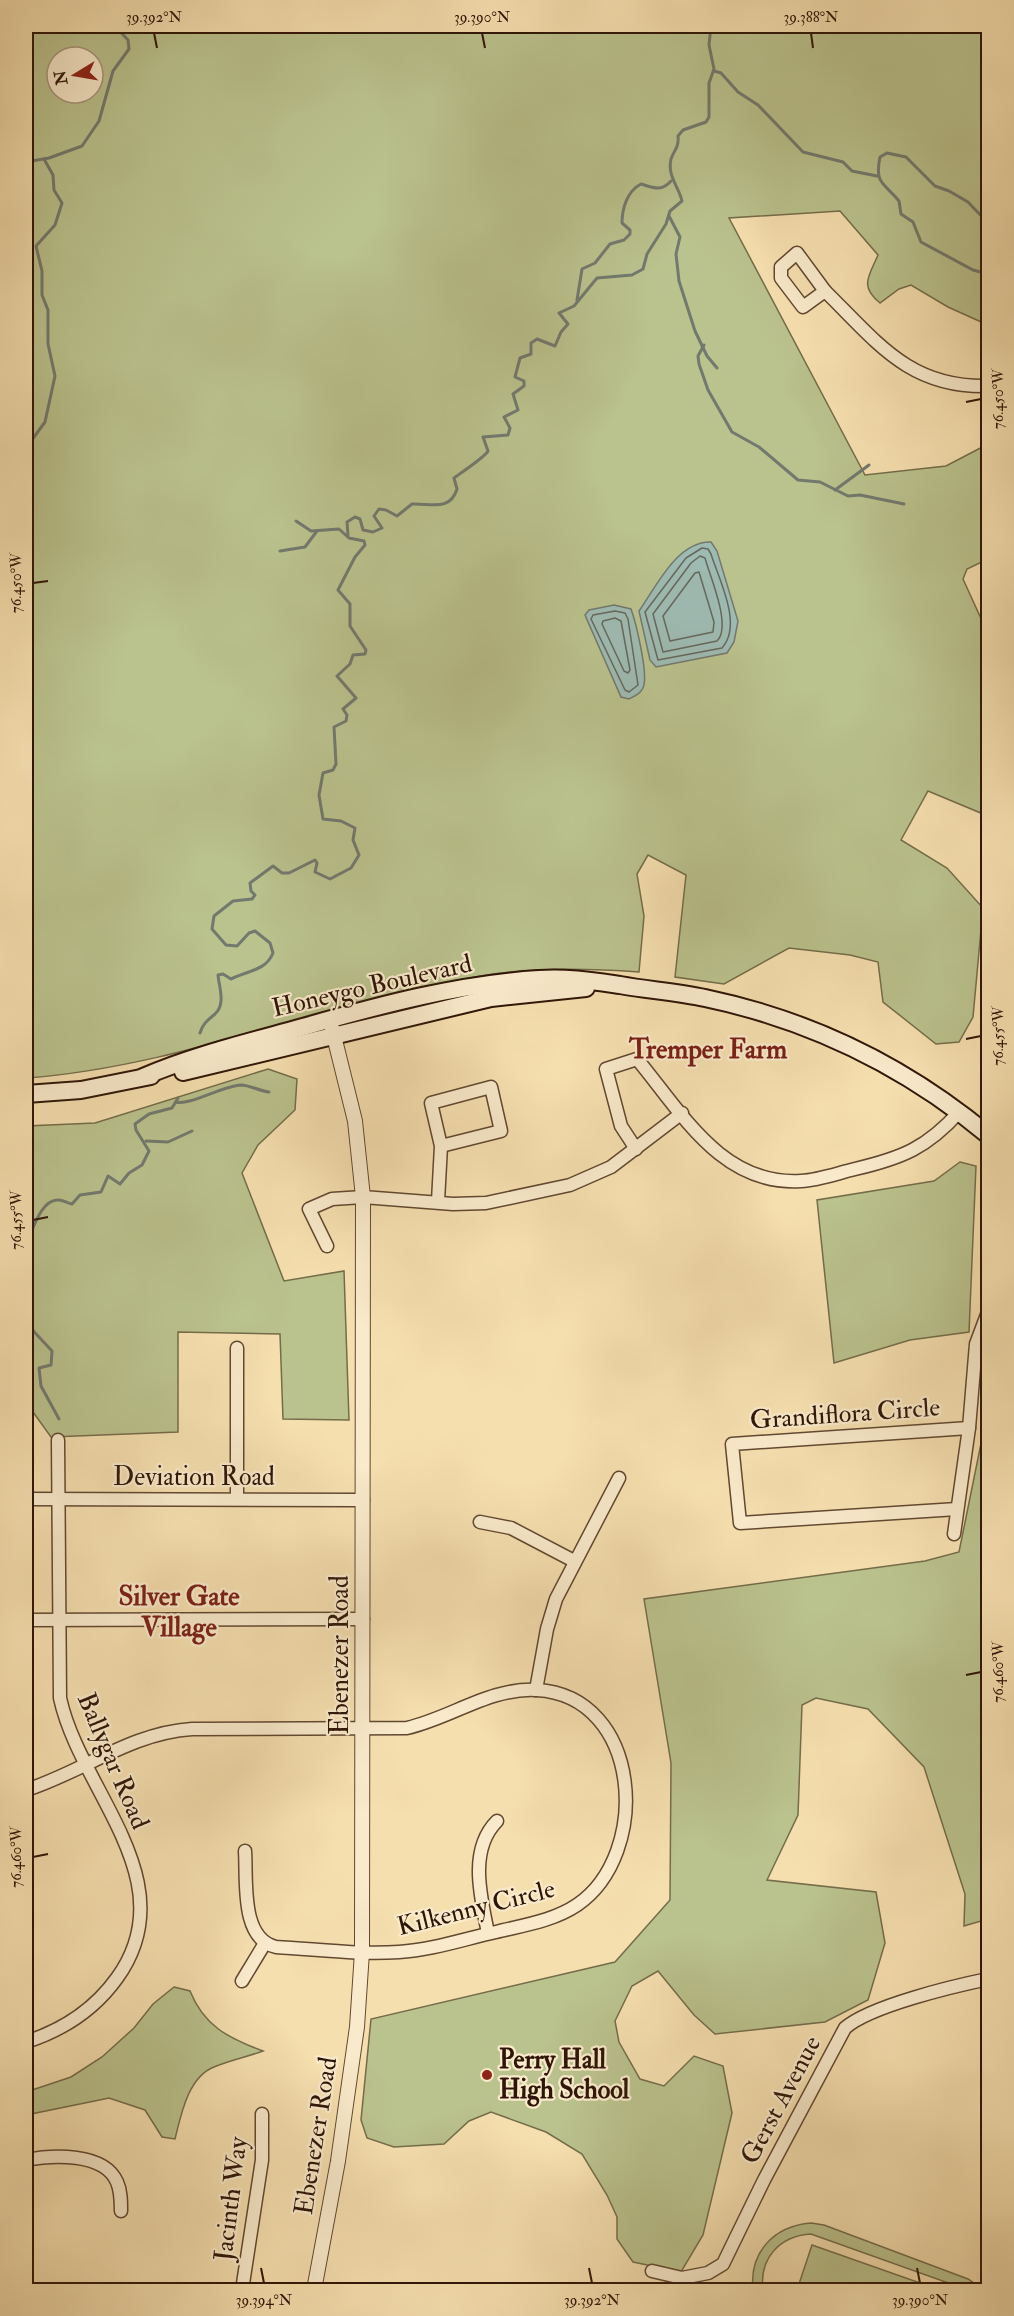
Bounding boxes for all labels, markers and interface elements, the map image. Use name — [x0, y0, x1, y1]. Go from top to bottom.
text: 39.392°N — [126, 8, 183, 27]
text: 39.390°N — [454, 8, 511, 27]
text: 39.388°N — [784, 8, 839, 27]
north arrow — [45, 45, 105, 105]
text: N — [50, 68, 73, 88]
text: 76.450°W — [989, 368, 1008, 429]
text: 76.450°W — [7, 552, 26, 613]
street label: Honeygo Boulevard — [269, 947, 475, 1025]
text: 76.455°W — [989, 1006, 1008, 1066]
district label: Tremper Farm — [628, 1033, 788, 1067]
text: 76.455°W — [7, 1190, 26, 1250]
street label: Grandiflora Circle — [749, 1391, 941, 1437]
street label: Deviation Road — [113, 1461, 275, 1493]
street label: Ebenezer Road — [324, 1575, 356, 1735]
district label: Silver Gate Village — [118, 1580, 240, 1645]
text: 76.460°W — [989, 1641, 1008, 1703]
street label: Ballygar Road — [70, 1688, 156, 1834]
text: 76.460°W — [7, 1826, 26, 1888]
street label: Kilkenny Circle — [394, 1873, 558, 1943]
street label: Gerst Avenue — [734, 2030, 828, 2170]
place label: Perry Hall High School — [499, 2044, 630, 2107]
street label: Ebenezer Road — [288, 2054, 344, 2217]
marker: Perry Hall High School — [480, 2068, 494, 2082]
street label: Jacinth Way — [207, 2135, 255, 2264]
text: 39.394°N — [236, 2291, 293, 2310]
text: 39.392°N — [564, 2291, 621, 2310]
text: 39.390°N — [892, 2291, 949, 2310]

